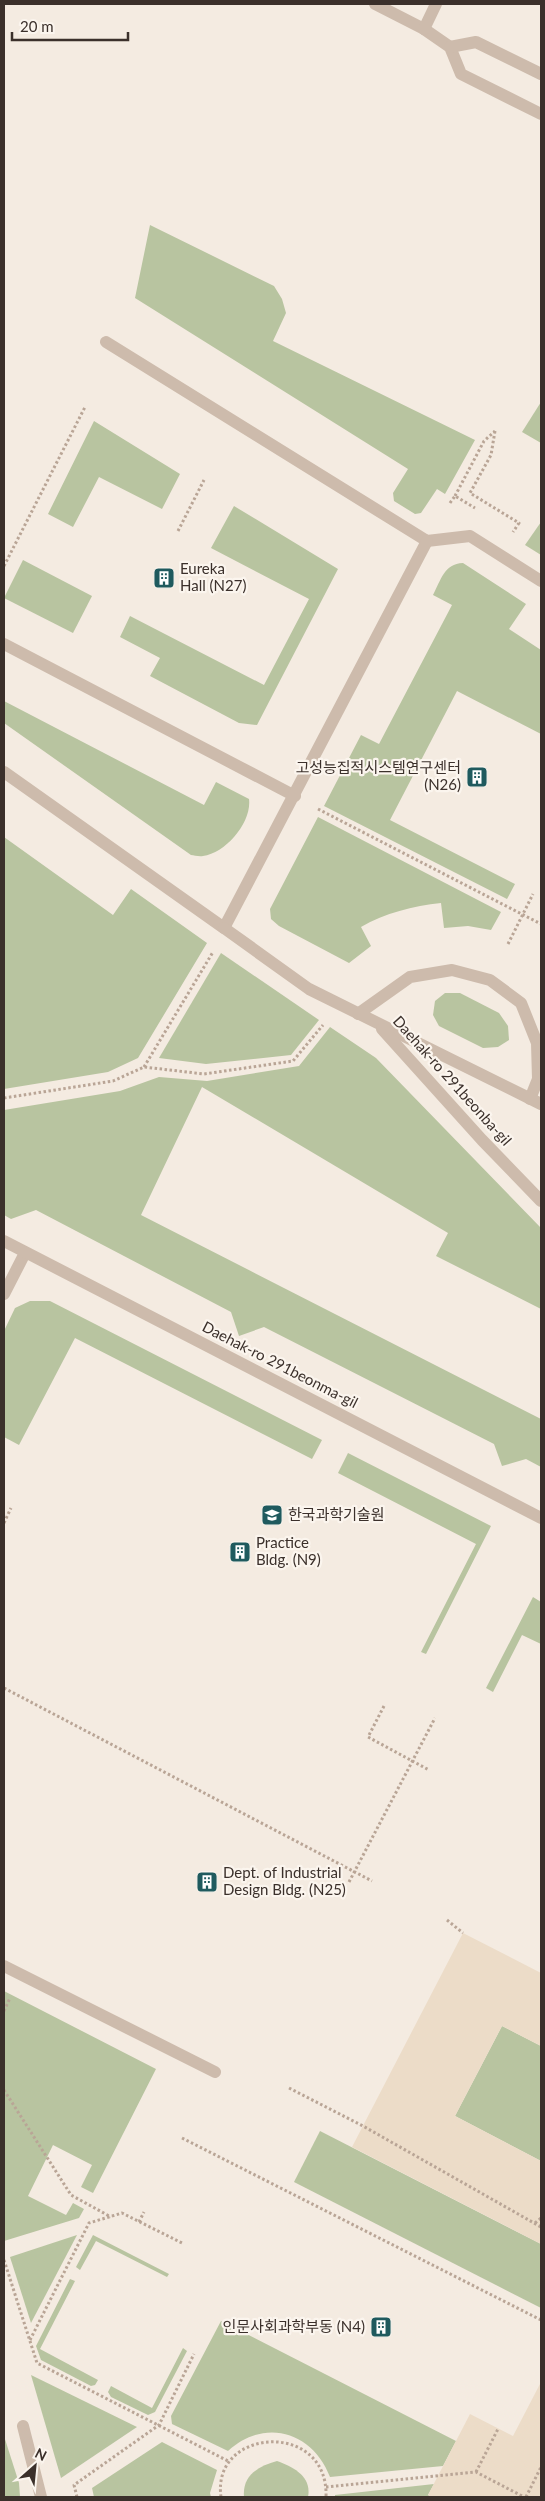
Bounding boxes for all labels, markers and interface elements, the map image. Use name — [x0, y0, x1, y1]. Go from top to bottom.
scale bar — [12, 10, 129, 42]
text: 20 m — [20, 17, 54, 35]
place label: Eureka Hall (N27) — [180, 559, 246, 594]
building icon: Eureka Hall (N27) — [152, 566, 176, 590]
place label: 고성능집적시스템연구센터 (N26) — [295, 758, 461, 793]
building icon: 고성능집적시스템연구센터 (N26) — [465, 765, 489, 789]
street label: Daehak-ro 291beonba-gil — [390, 1012, 516, 1149]
street label: Daehak-ro 291beonma-gil — [200, 1317, 361, 1411]
school or university icon: 한국과학기술원 — [260, 1503, 284, 1527]
place label: 한국과학기술원 — [288, 1505, 385, 1523]
place label: Practice Bldg. (N9) — [256, 1533, 321, 1568]
building icon: Practice Bldg. (N9) — [228, 1540, 252, 1564]
place label: Dept. of Industrial Design Bldg. (N25) — [223, 1863, 346, 1898]
building icon: Dept. of Industrial Design Bldg. (N25) — [195, 1870, 219, 1894]
building icon: 인문사회과학부동 (N4) — [369, 2315, 393, 2339]
place label: 인문사회과학부동 (N4) — [223, 2317, 365, 2335]
north arrow — [10, 2441, 60, 2491]
text: N — [32, 2444, 50, 2464]

